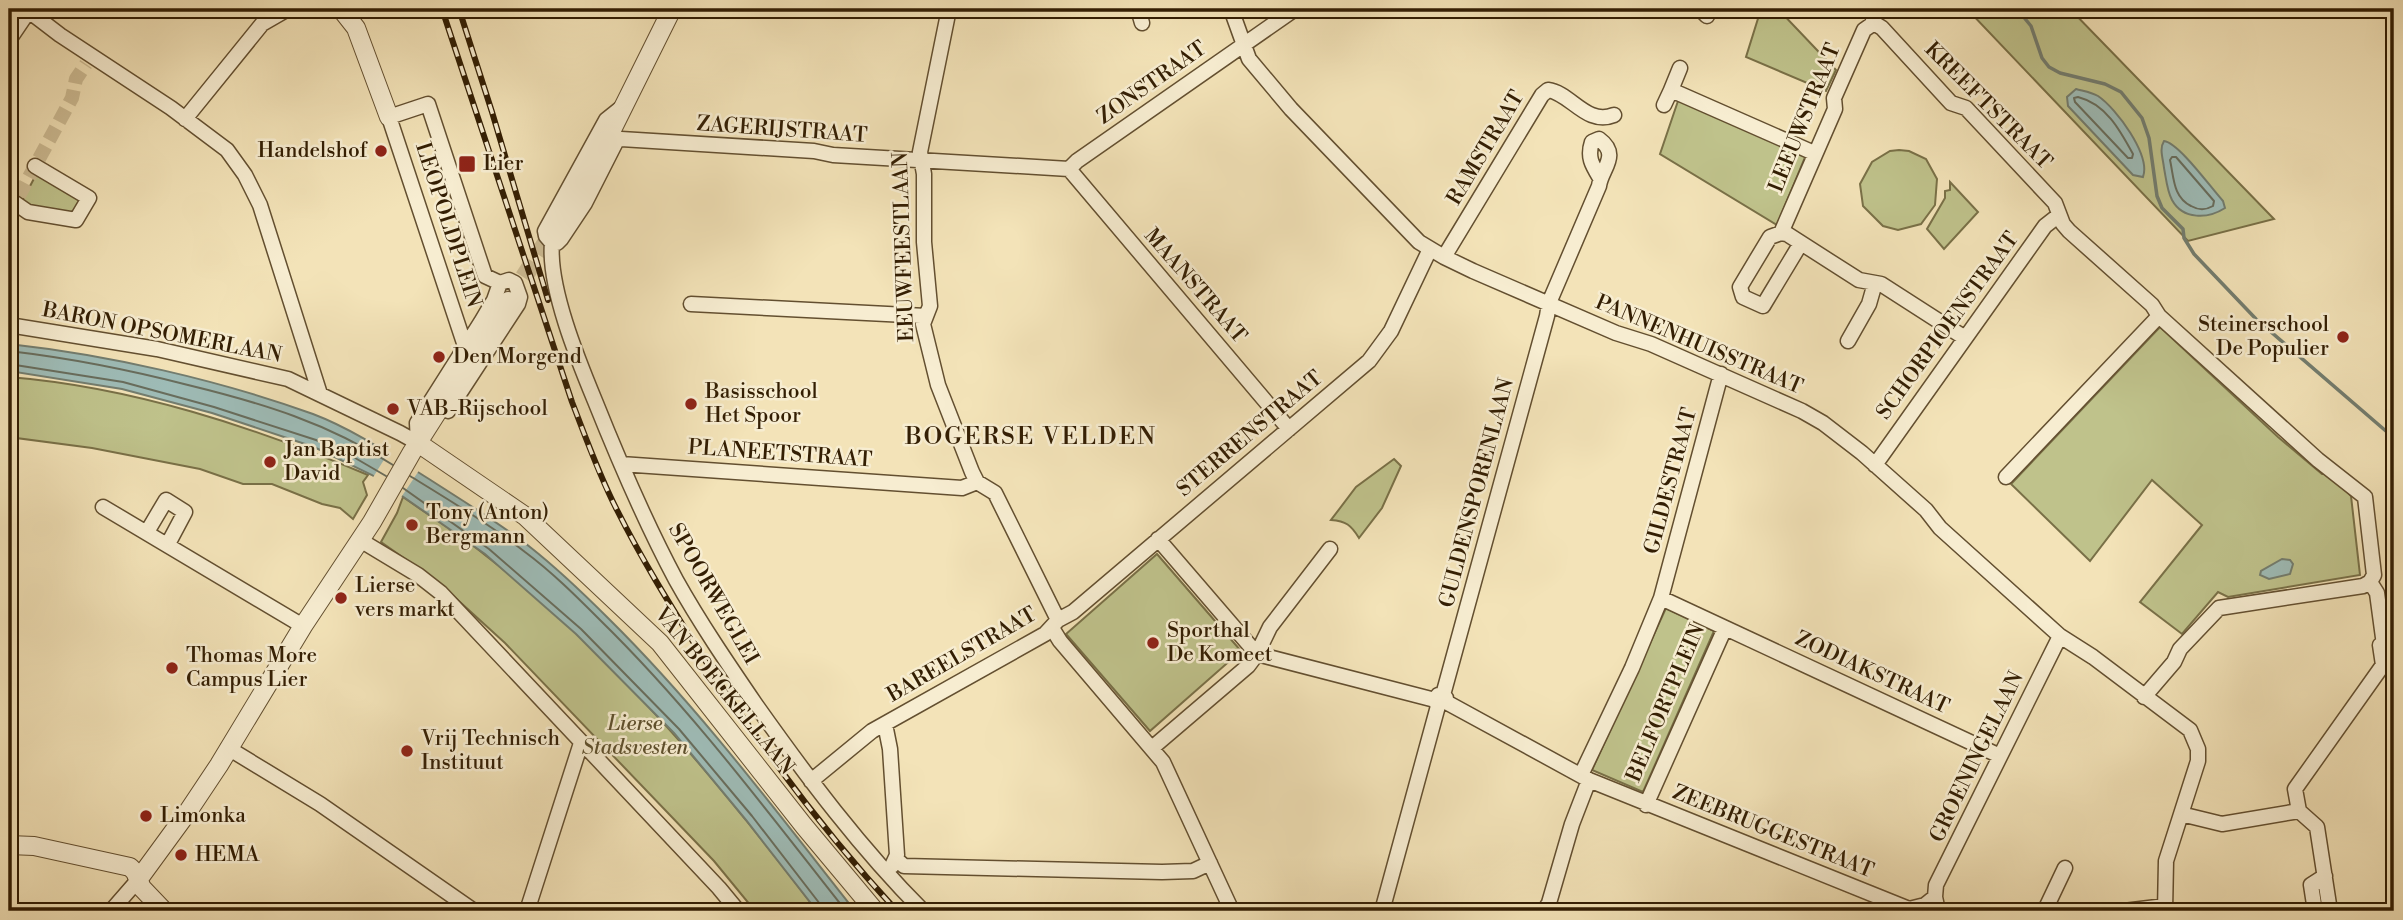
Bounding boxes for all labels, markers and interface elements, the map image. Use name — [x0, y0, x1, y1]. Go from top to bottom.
street label: ZONSTRAAT — [1092, 36, 1212, 130]
street label: KREEFTSTRAAT — [1919, 37, 2057, 175]
street label: LEEUWSTRAAT — [1763, 40, 1847, 196]
street label: RAMSTRAAT — [1442, 86, 1531, 210]
street label: ZAGERIJSTRAAT — [696, 111, 869, 149]
place label: Handelshof — [258, 138, 368, 164]
street label: LEOPOLDPLEIN — [409, 139, 487, 311]
marker: Handelshof — [373, 143, 389, 159]
place label: Lier — [483, 151, 524, 177]
street label: EEUWFEESTLAAN — [888, 151, 920, 342]
marker: Lier — [457, 154, 477, 174]
street label: MAANSTRAAT — [1138, 223, 1252, 349]
street label: SCHORPIOENSTRAAT — [1871, 227, 2025, 425]
street label: PANNENHUISSTRAAT — [1591, 289, 1807, 401]
street label: BARON OPSOMERLAAN — [39, 297, 284, 369]
place label: Steinerschool De Populier — [2198, 312, 2329, 362]
marker: Steinerschool De Populier — [2335, 329, 2351, 345]
place label: Den Morgend — [453, 344, 582, 370]
marker: Den Morgend — [431, 349, 447, 365]
street label: STERRENSTRAAT — [1172, 365, 1328, 503]
street label: GULDENSPORENLAAN — [1434, 375, 1520, 610]
place label: Basisschool Het Spoor — [704, 379, 818, 429]
place label: VAB-Rijschool — [406, 396, 548, 422]
marker: Basisschool Het Spoor — [683, 396, 699, 412]
marker: VAB-Rijschool — [385, 401, 401, 417]
street label: GILDESTRAAT — [1639, 405, 1703, 557]
district label: BOGERSE VELDEN — [904, 422, 1157, 452]
street label: PLANEETSTRAAT — [687, 435, 873, 473]
place label: Jan Baptist David — [283, 437, 390, 487]
marker: Jan Baptist David — [262, 454, 278, 470]
place label: Tony (Anton) Bergmann — [425, 500, 549, 550]
marker: Tony (Anton) Bergmann — [404, 517, 420, 533]
street label: SPOORWEGLEI — [662, 519, 764, 669]
place label: Lierse vers markt — [354, 573, 455, 623]
marker: Lierse vers markt — [333, 590, 349, 606]
street label: VAN BOECKELLAAN — [648, 601, 800, 780]
street label: BAREELSTRAAT — [882, 602, 1041, 709]
place label: Sporthal De Komeet — [1167, 618, 1273, 668]
street label: BELFORTPLEIN — [1621, 620, 1711, 787]
street label: ZODIAKSTRAAT — [1791, 626, 1953, 720]
marker: Sporthal De Komeet — [1145, 635, 1161, 651]
place label: Thomas More Campus Lier — [186, 643, 317, 693]
marker: Thomas More Campus Lier — [164, 660, 180, 676]
street label: GROENINGELAAN — [1924, 667, 2030, 847]
park label: Lierse Stadsvesten — [582, 711, 689, 761]
place label: Vrij Technisch Instituut — [420, 726, 561, 776]
marker: Vrij Technisch Instituut — [399, 743, 415, 759]
street label: ZEEBRUGGESTRAAT — [1669, 780, 1878, 884]
place label: Limonka — [160, 803, 246, 829]
marker: Limonka — [138, 808, 154, 824]
place label: HEMA — [195, 842, 260, 868]
marker: HEMA — [173, 847, 189, 863]

